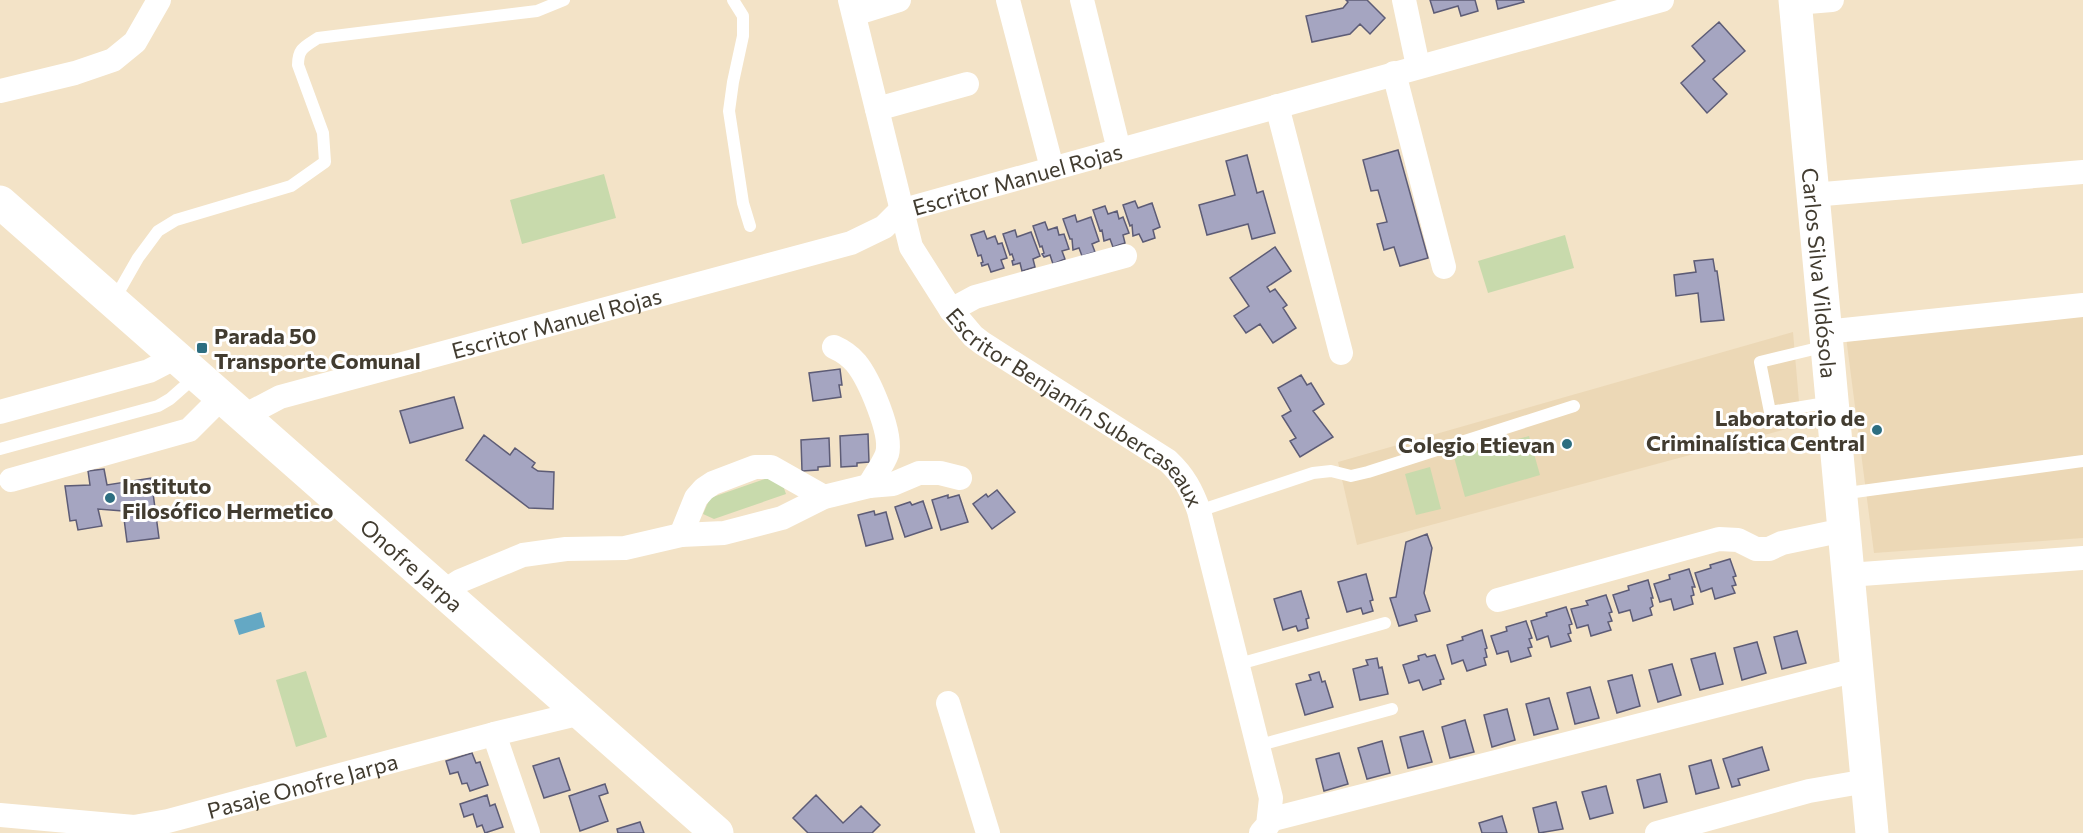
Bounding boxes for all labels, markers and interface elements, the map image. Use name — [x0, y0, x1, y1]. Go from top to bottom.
street label: Escritor Manuel Rojas — [909, 137, 1125, 220]
street label: Carlos Silva Vildósola — [1797, 166, 1843, 379]
street label: Escritor Manuel Rojas — [448, 281, 664, 364]
street label: Escritor Benjamín Subercaseaux — [941, 302, 1210, 511]
place label: Parada 50 Transporte Comunal — [214, 322, 421, 374]
marker: Parada 50 Transporte Comunal — [195, 341, 209, 355]
place label: Laboratorio de Criminalística Central — [1646, 404, 1865, 456]
marker: Laboratorio de Criminalística Central — [1870, 423, 1884, 437]
place label: Colegio Etievan — [1398, 431, 1555, 458]
marker: Colegio Etievan — [1560, 437, 1574, 451]
place label: Instituto Filosófico Hermetico — [122, 472, 333, 524]
marker: Instituto Filosófico Hermetico — [103, 491, 117, 505]
street label: Onofre Jarpa — [355, 512, 469, 617]
street label: Pasaje Onofre Jarpa — [204, 747, 400, 824]

